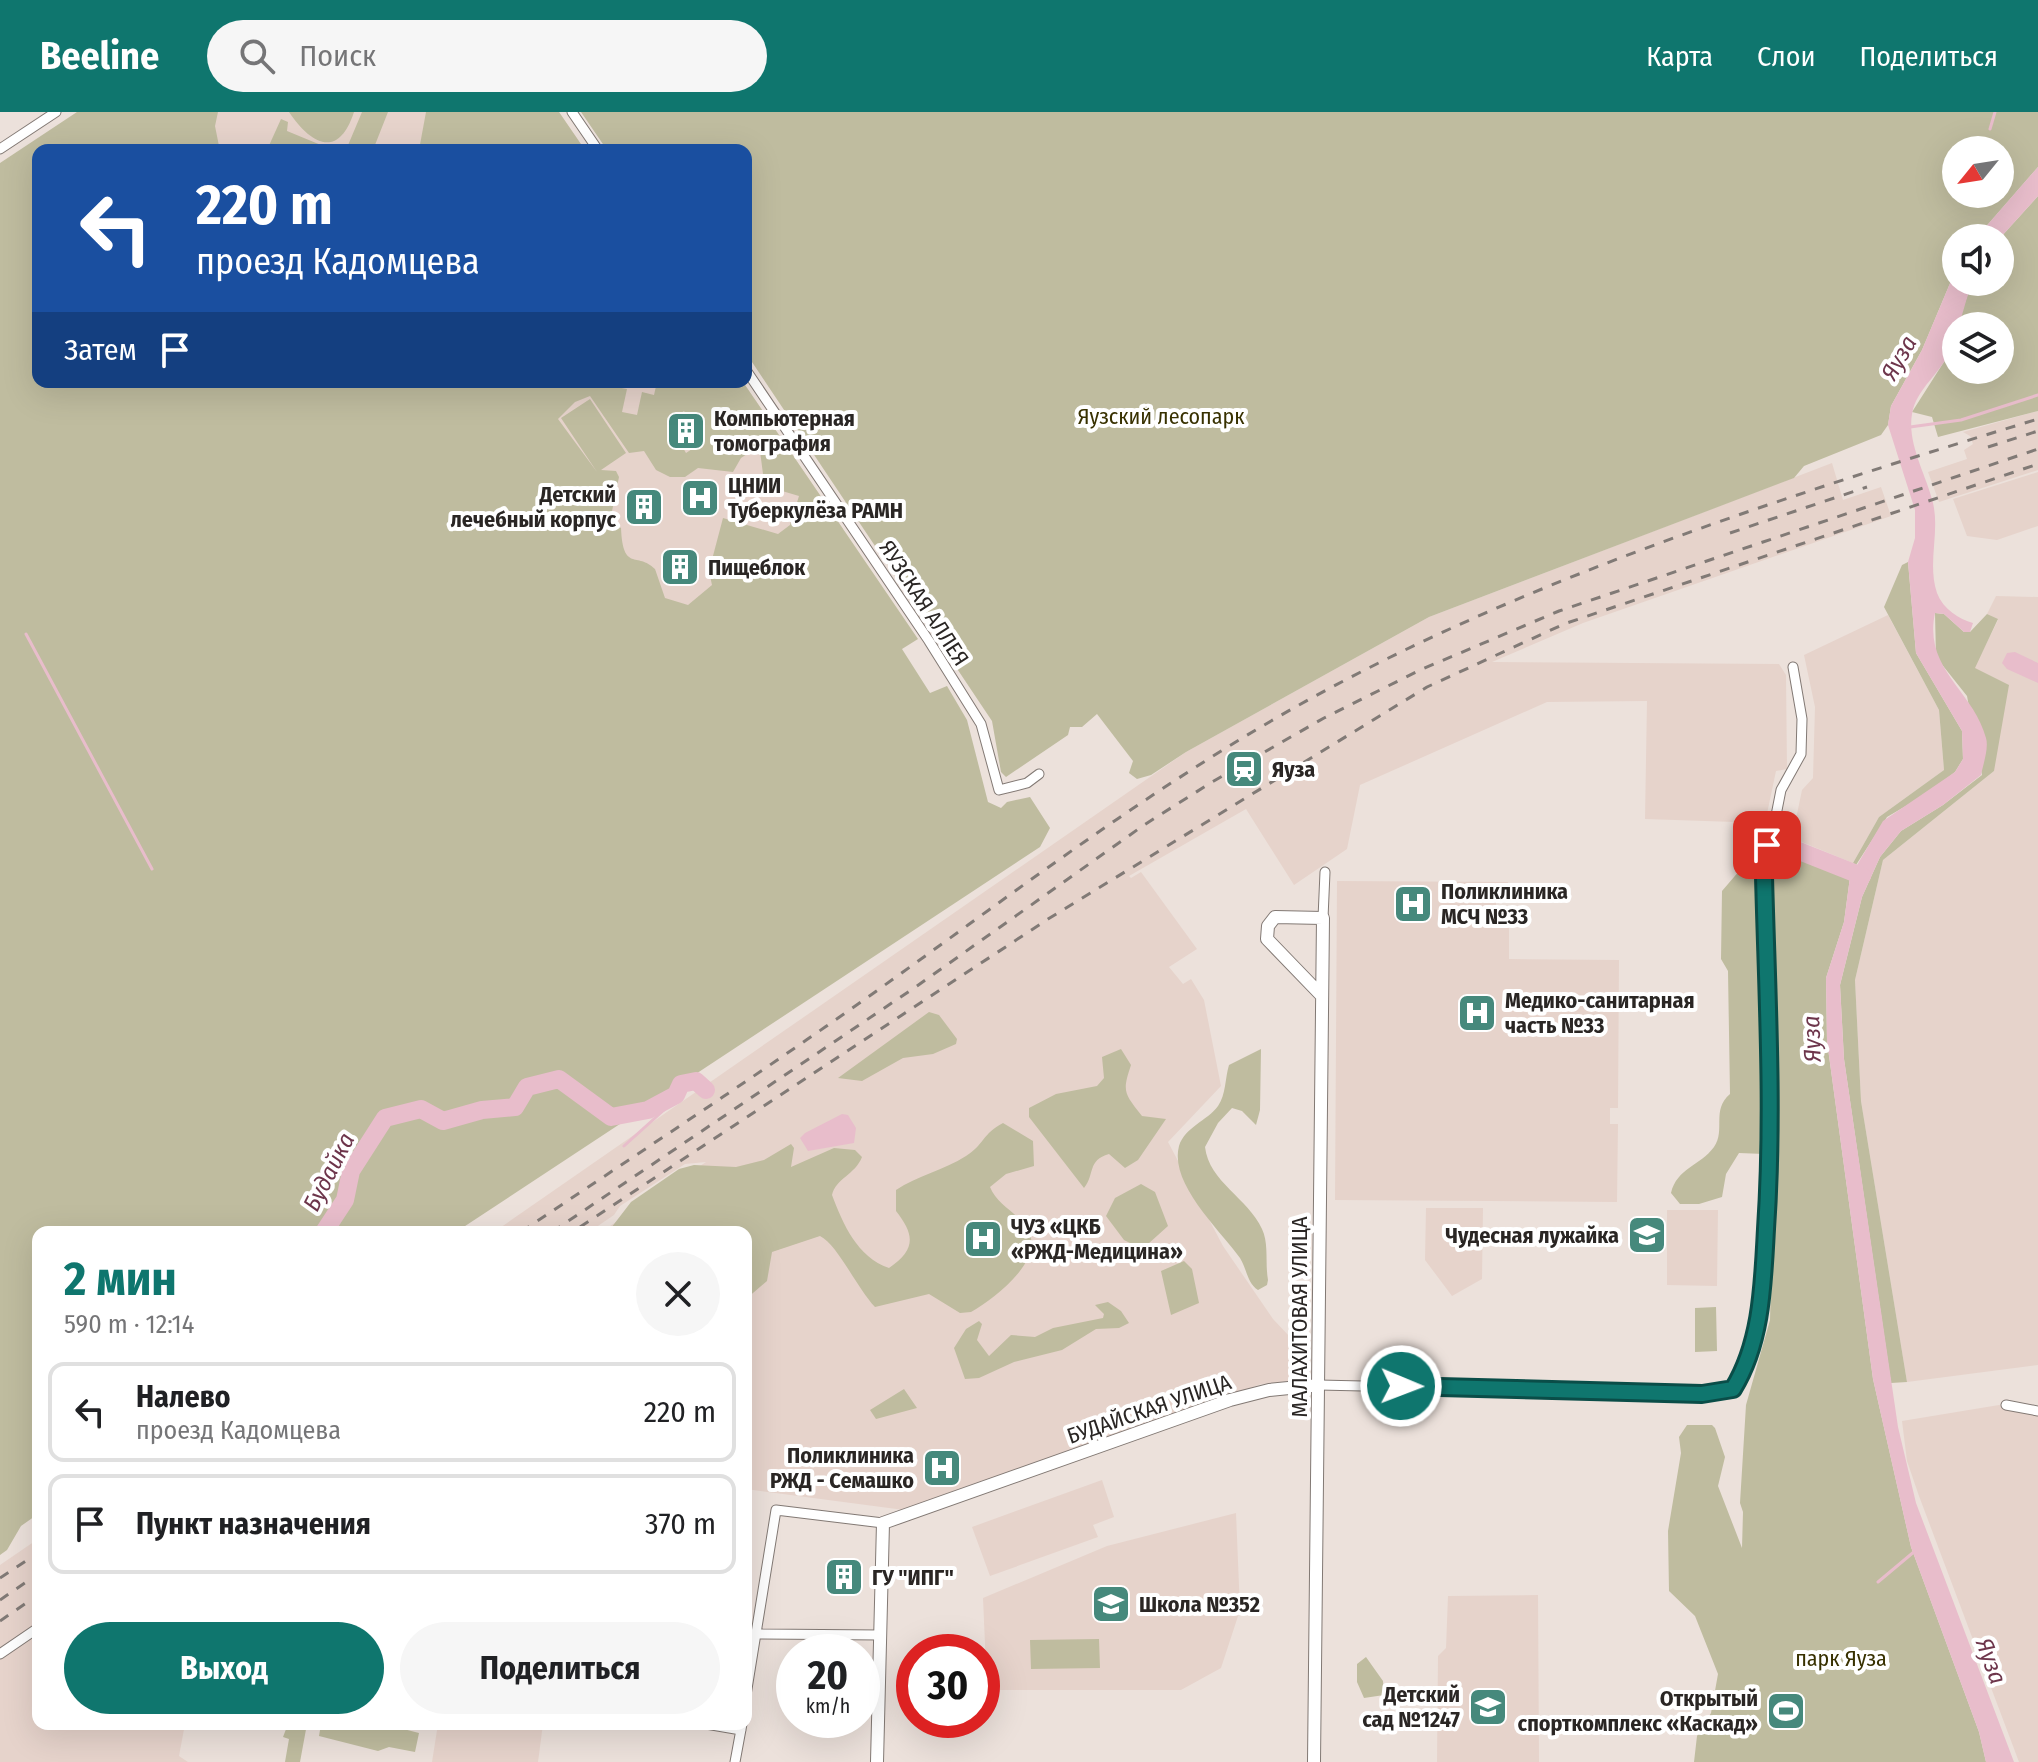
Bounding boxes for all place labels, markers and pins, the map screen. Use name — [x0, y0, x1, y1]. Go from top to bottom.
place label: Компьютерная томография — [714, 405, 855, 457]
building icon: Компьютерная томография — [665, 410, 707, 452]
place label: ЦНИИ Туберкулёза РАМН — [728, 472, 903, 524]
hospital icon: ЦНИИ Туберкулёза РАМН — [679, 477, 721, 519]
place label: Детский лечебный корпус — [451, 481, 616, 533]
building icon: Детский лечебный корпус — [623, 486, 665, 528]
building icon: Пищеблок — [659, 546, 701, 588]
place label: Пищеблок — [708, 554, 806, 581]
station icon: Яуза — [1223, 748, 1265, 790]
place label: Яуза — [1272, 756, 1315, 783]
pin — [1733, 811, 1801, 879]
place label: Поликлиника МСЧ №33 — [1441, 878, 1568, 930]
hospital icon: Поликлиника МСЧ №33 — [1392, 883, 1434, 925]
place label: Медико-санитарная часть №33 — [1505, 987, 1695, 1039]
hospital icon: Медико-санитарная часть №33 — [1456, 992, 1498, 1034]
place label: ЧУЗ «ЦКБ «РЖД-Медицина» — [1011, 1213, 1183, 1265]
school or university icon: Чудесная лужайка — [1626, 1214, 1668, 1256]
hospital icon: ЧУЗ «ЦКБ «РЖД-Медицина» — [962, 1218, 1004, 1260]
place label: Чудесная лужайка — [1446, 1222, 1619, 1249]
place label: Поликлиника РЖД - Семашко — [770, 1442, 914, 1494]
hospital icon: Поликлиника РЖД - Семашко — [921, 1447, 963, 1489]
building icon: ГУ "ИПГ" — [823, 1556, 865, 1598]
place label: ГУ "ИПГ" — [872, 1564, 954, 1591]
school or university icon: Школа №352 — [1090, 1583, 1132, 1625]
place label: Школа №352 — [1139, 1591, 1260, 1618]
place label: Детский сад №1247 — [1362, 1681, 1461, 1733]
place label: Открытый спорткомплекс «Каскад» — [1518, 1685, 1758, 1737]
school or university icon: Детский сад №1247 — [1467, 1686, 1509, 1728]
sports icon: Открытый спорткомплекс «Каскад» — [1765, 1690, 1807, 1732]

